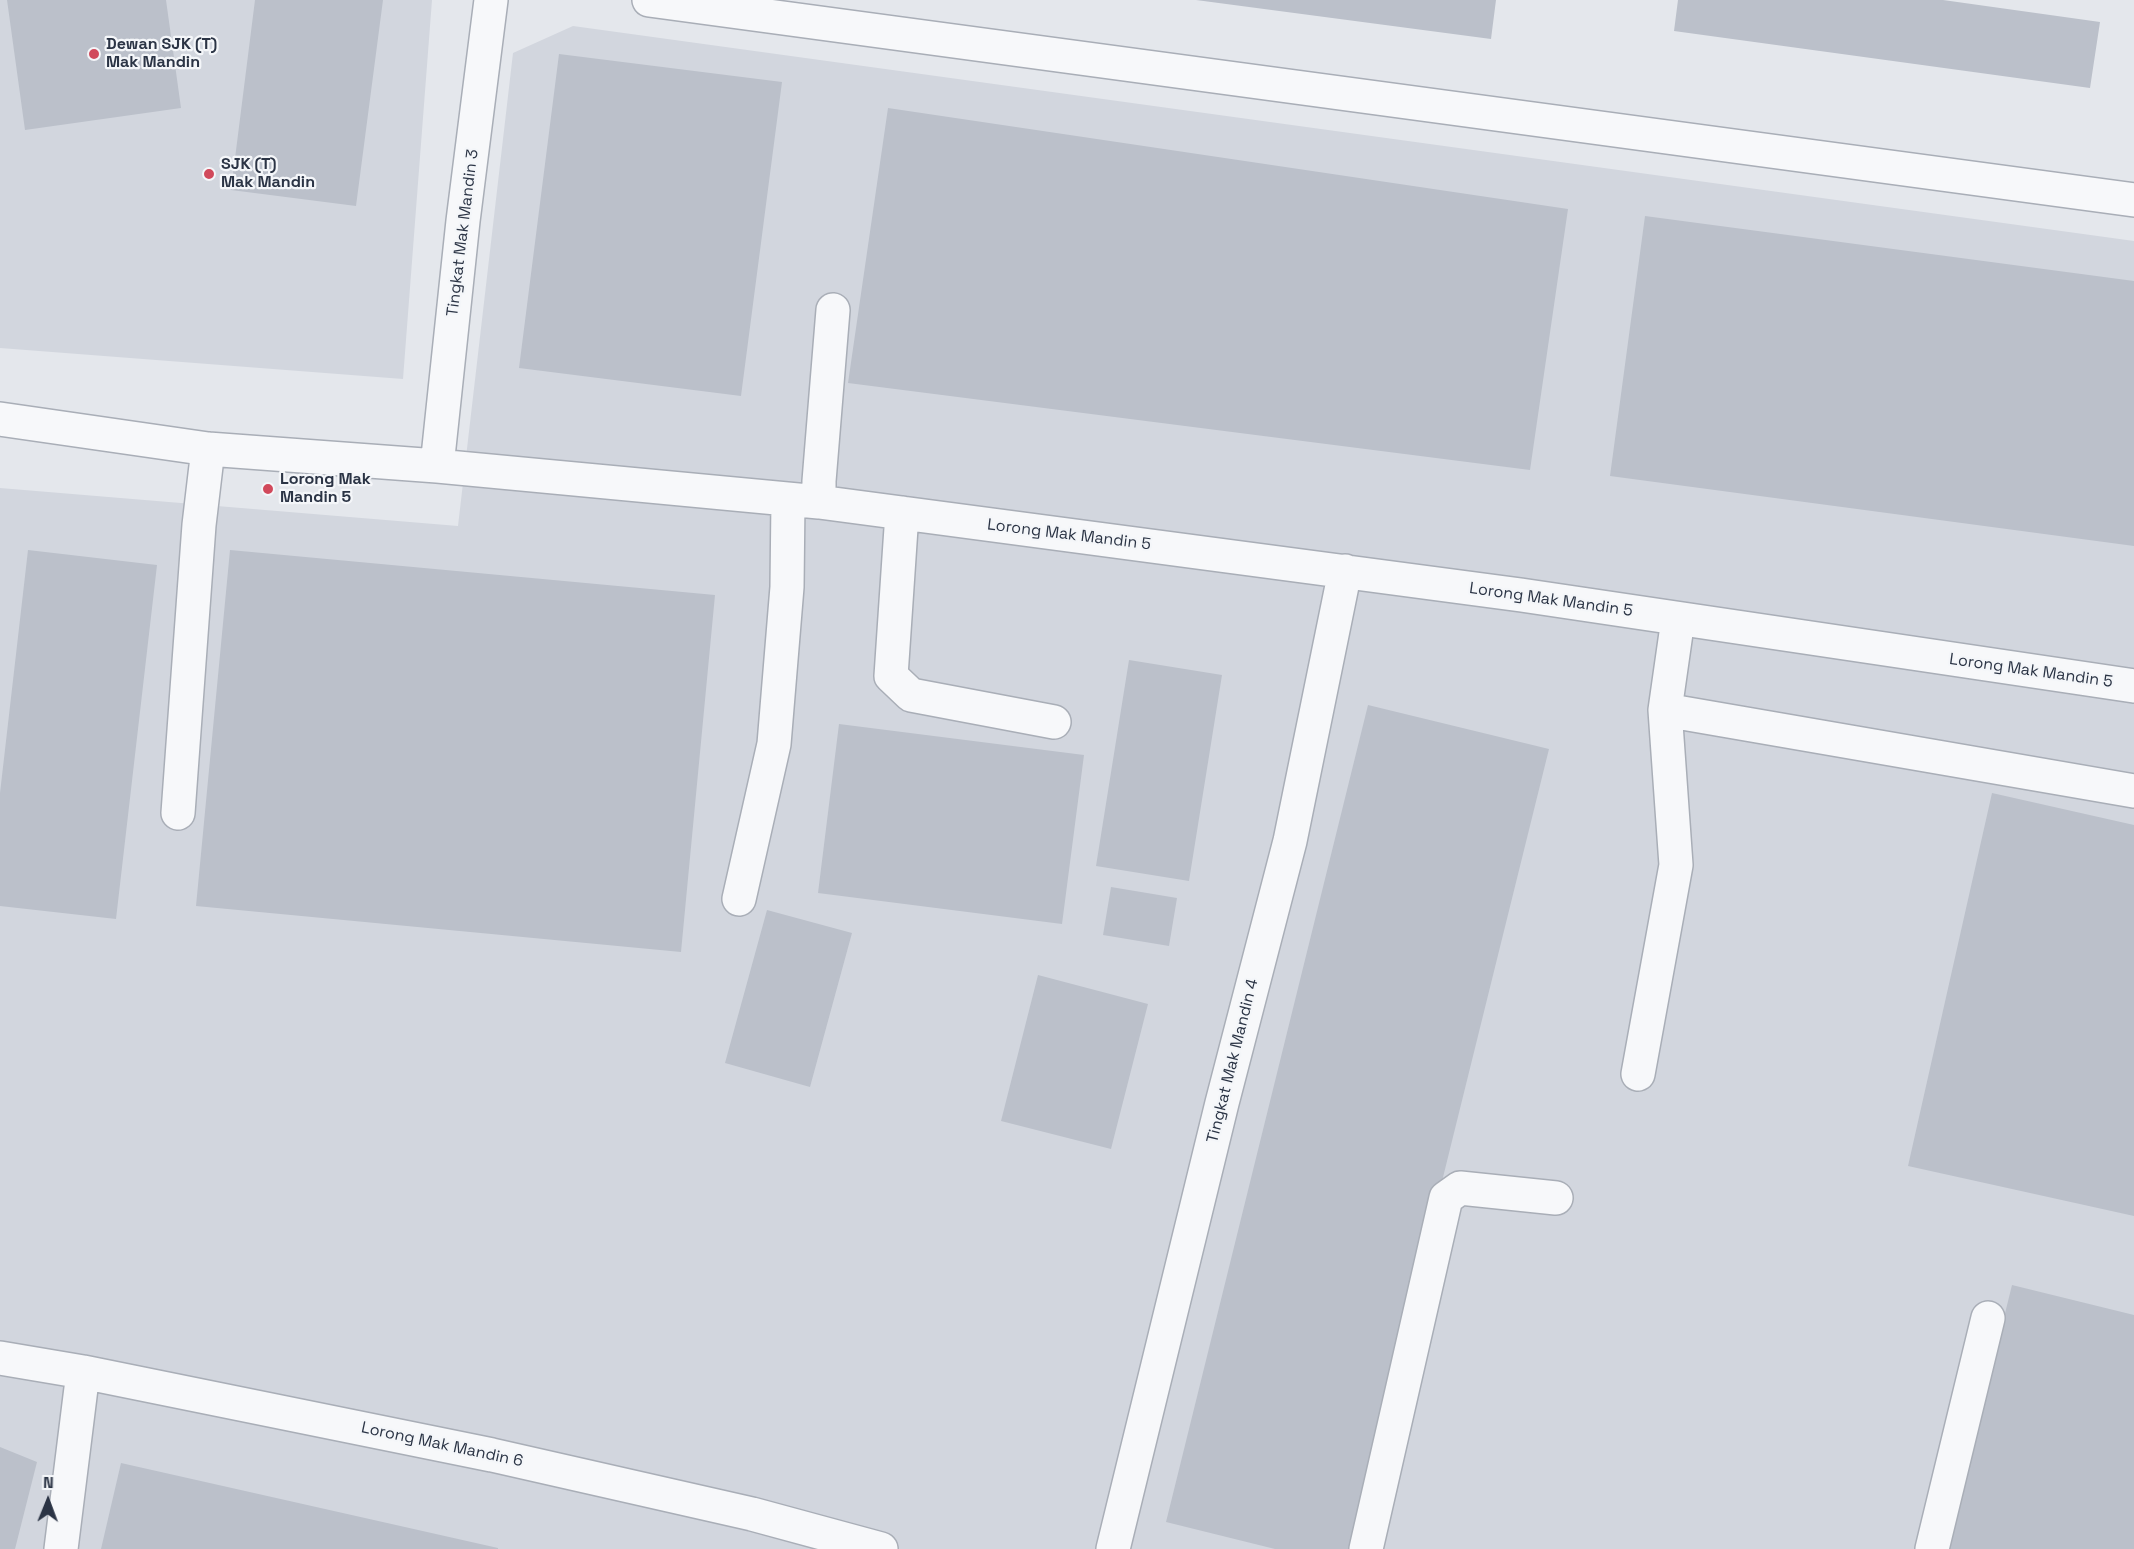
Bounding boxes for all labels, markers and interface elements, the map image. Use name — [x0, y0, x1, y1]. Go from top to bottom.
place label: Dewan SJK (T) Mak Mandin — [106, 35, 217, 73]
marker: Dewan SJK (T) Mak Mandin — [87, 47, 101, 61]
street label: Tingkat Mak Mandin 3 — [443, 148, 483, 318]
place label: SJK (T) Mak Mandin — [221, 155, 315, 193]
marker: SJK (T) Mak Mandin — [202, 167, 216, 181]
place label: Lorong Mak Mandin 5 — [280, 470, 371, 508]
marker: Lorong Mak Mandin 5 — [261, 482, 275, 496]
street label: Lorong Mak Mandin 5 — [986, 515, 1152, 555]
street label: Lorong Mak Mandin 5 — [1468, 579, 1634, 621]
street label: Lorong Mak Mandin 5 — [1948, 650, 2114, 692]
street label: Tingkat Mak Mandin 4 — [1203, 977, 1263, 1145]
street label: Lorong Mak Mandin 6 — [359, 1418, 525, 1472]
north arrow — [18, 1471, 78, 1531]
text: N — [43, 1472, 54, 1493]

